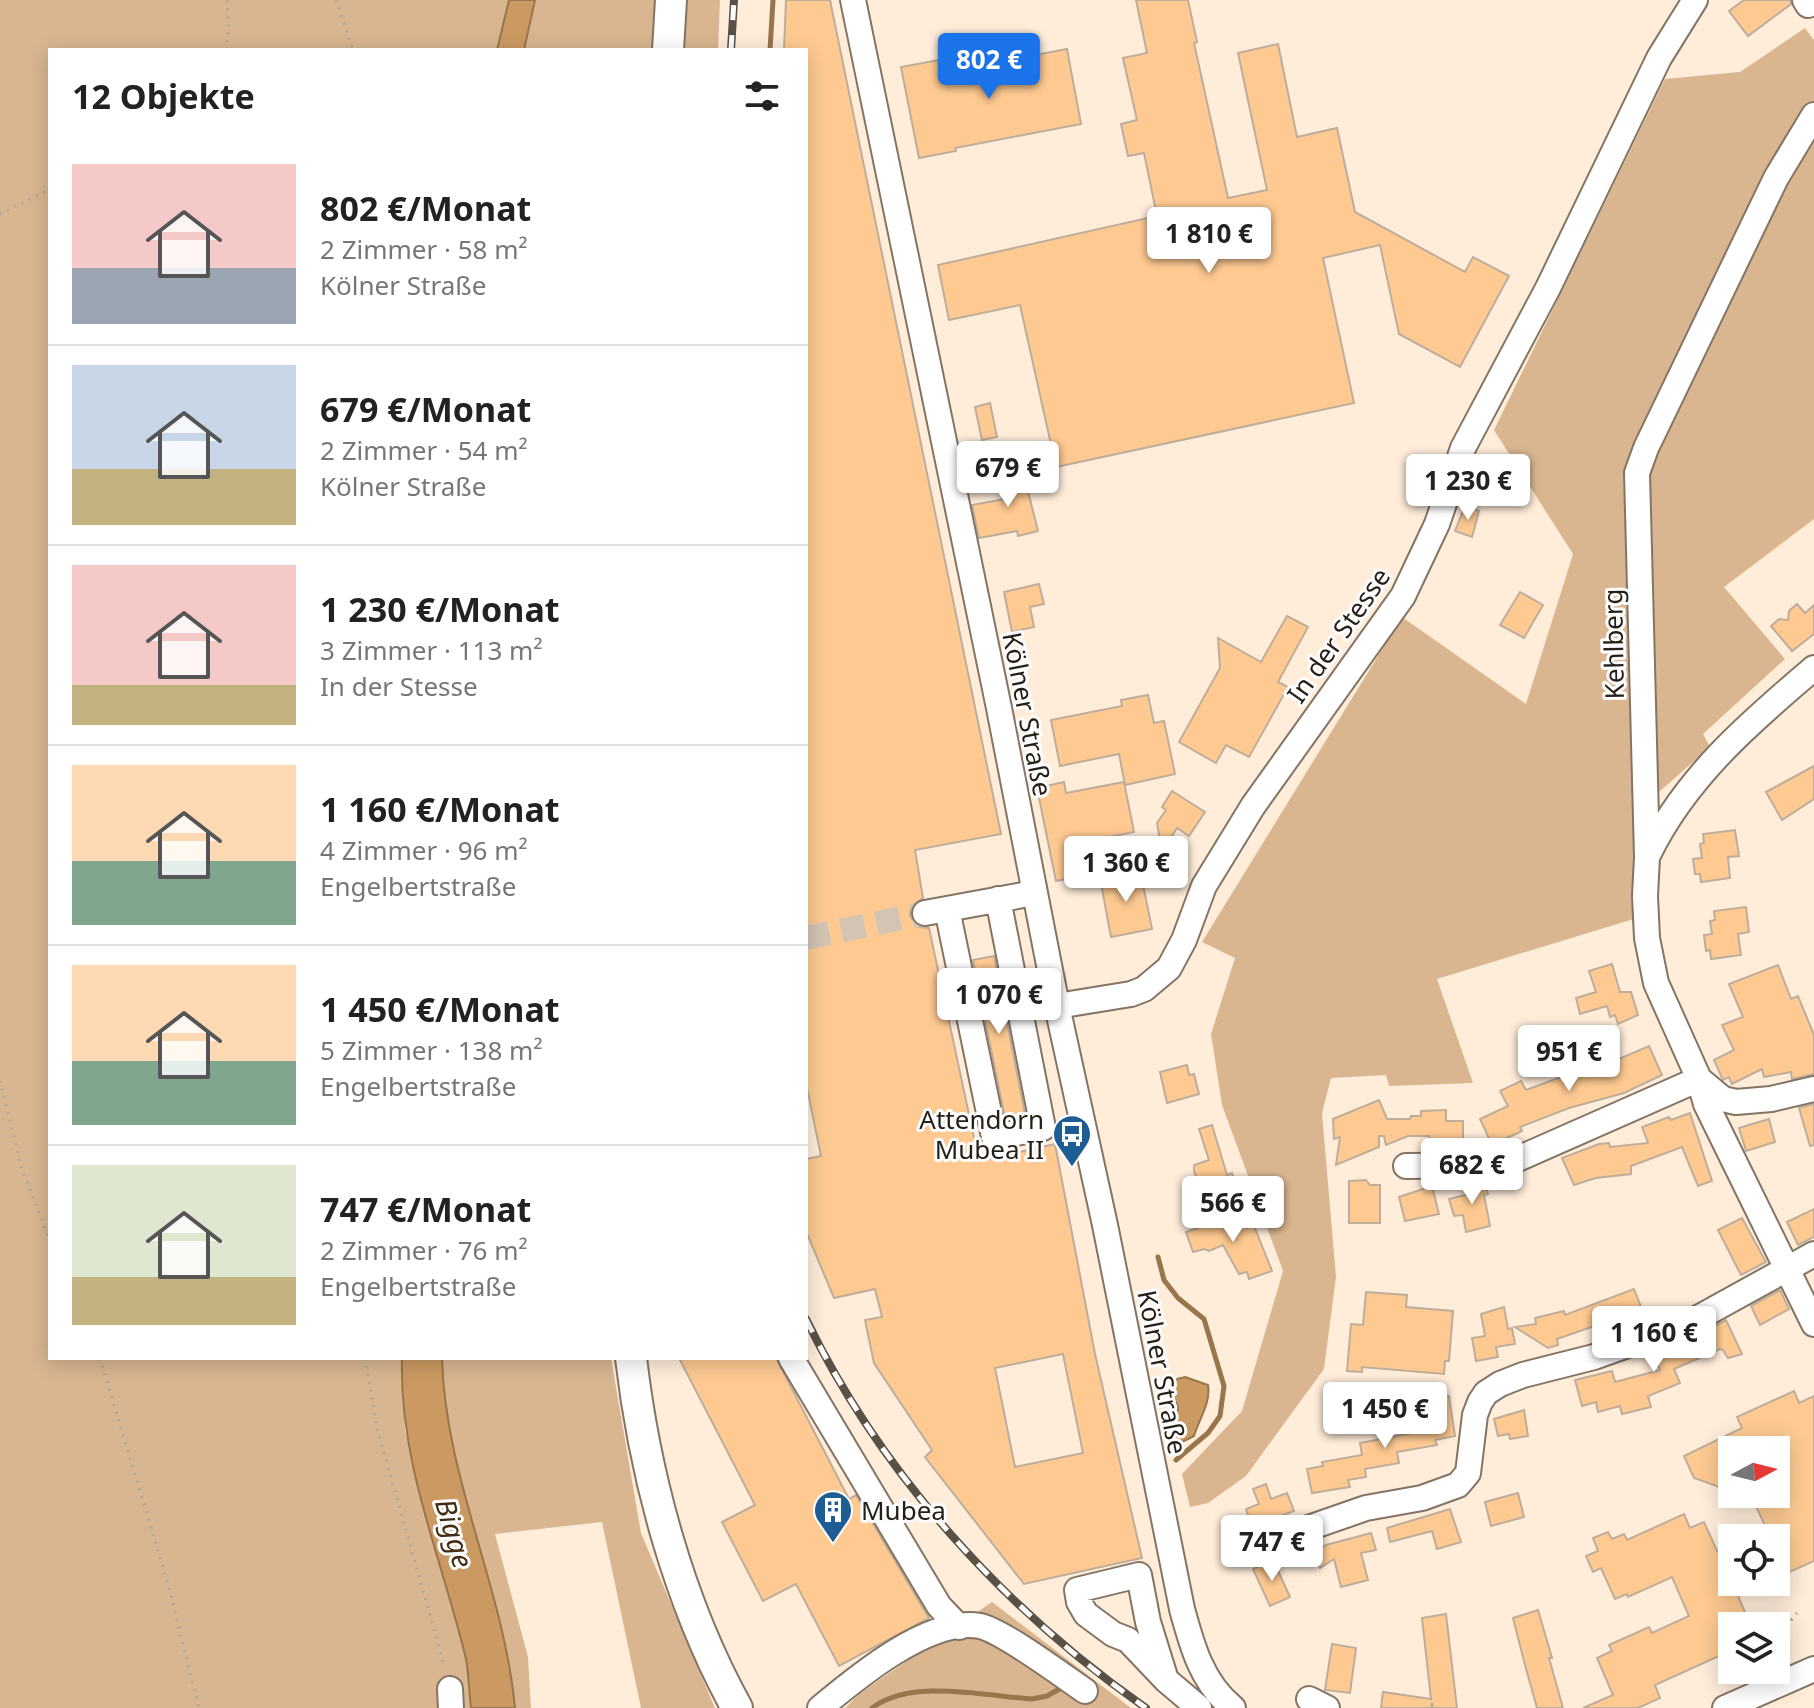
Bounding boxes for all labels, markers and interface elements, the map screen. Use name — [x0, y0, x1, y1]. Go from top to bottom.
pin: 802 € — [933, 33, 1045, 101]
text: 802 € — [956, 41, 1022, 77]
text: 12 Objekte — [72, 73, 255, 119]
icon: filters — [740, 74, 784, 118]
text: 802 €/Monat — [320, 185, 531, 231]
icon: home — [136, 196, 232, 292]
pin: 1 810 € — [1135, 207, 1283, 275]
text: 1 810 € — [1165, 215, 1253, 251]
text: 2 Zimmer · 58 m² — [320, 231, 528, 267]
text: Kölner Straße — [320, 267, 486, 303]
text: 679 €/Monat — [320, 386, 531, 432]
icon: home — [136, 397, 232, 493]
text: 2 Zimmer · 54 m² — [320, 432, 528, 468]
pin: 679 € — [952, 441, 1064, 509]
text: 679 € — [975, 449, 1041, 485]
pin: 1 230 € — [1394, 454, 1542, 522]
text: 1 230 € — [1424, 462, 1512, 498]
text: Kölner Straße — [320, 468, 486, 504]
street label: In der Stesse — [1278, 560, 1398, 710]
text: 1 230 €/Monat — [320, 586, 560, 632]
street label: Kehlberg — [1594, 588, 1632, 700]
icon: home — [136, 597, 232, 693]
street label: Kölner Straße — [994, 629, 1062, 799]
text: 3 Zimmer · 113 m² — [320, 632, 543, 668]
text: In der Stesse — [320, 668, 478, 704]
text: 1 160 €/Monat — [320, 786, 560, 832]
icon: home — [136, 797, 232, 893]
text: 4 Zimmer · 96 m² — [320, 832, 528, 868]
pin: 1 360 € — [1052, 836, 1200, 904]
text: 1 360 € — [1082, 844, 1170, 880]
text: Engelbertstraße — [320, 868, 516, 904]
pin: 1 070 € — [925, 968, 1073, 1036]
text: 1 070 € — [955, 976, 1043, 1012]
text: 1 450 €/Monat — [320, 986, 560, 1032]
icon: home — [136, 997, 232, 1093]
pin: 951 € — [1513, 1025, 1625, 1093]
text: 5 Zimmer · 138 m² — [320, 1032, 543, 1068]
text: 951 € — [1536, 1033, 1602, 1069]
text: Engelbertstraße — [320, 1068, 516, 1104]
place label: Attendorn Mubea II — [919, 1101, 1044, 1167]
bus stop icon: Attendorn Mubea II — [1051, 1113, 1093, 1168]
pin: 682 € — [1416, 1138, 1528, 1206]
text: 682 € — [1439, 1146, 1505, 1182]
pin: 566 € — [1177, 1176, 1289, 1244]
text: 566 € — [1200, 1184, 1266, 1220]
text: 747 €/Monat — [320, 1186, 531, 1232]
icon: home — [136, 1197, 232, 1293]
text: 2 Zimmer · 76 m² — [320, 1232, 528, 1268]
text: Engelbertstraße — [320, 1268, 516, 1304]
street label: Kölner Straße — [1129, 1287, 1197, 1457]
pin: 1 160 € — [1580, 1306, 1728, 1374]
text: 1 160 € — [1610, 1314, 1698, 1350]
pin: 1 450 € — [1311, 1382, 1459, 1450]
text: 1 450 € — [1341, 1390, 1429, 1426]
north arrow — [1718, 1436, 1790, 1508]
map controls — [1718, 1436, 1790, 1684]
building icon: Mubea — [812, 1489, 854, 1544]
place label: Mubea — [861, 1492, 946, 1528]
water label: Bigge — [427, 1494, 483, 1572]
pin: 747 € — [1216, 1515, 1328, 1583]
text: 747 € — [1239, 1523, 1305, 1559]
button: locate — [1718, 1524, 1790, 1596]
button: layers — [1718, 1612, 1790, 1684]

